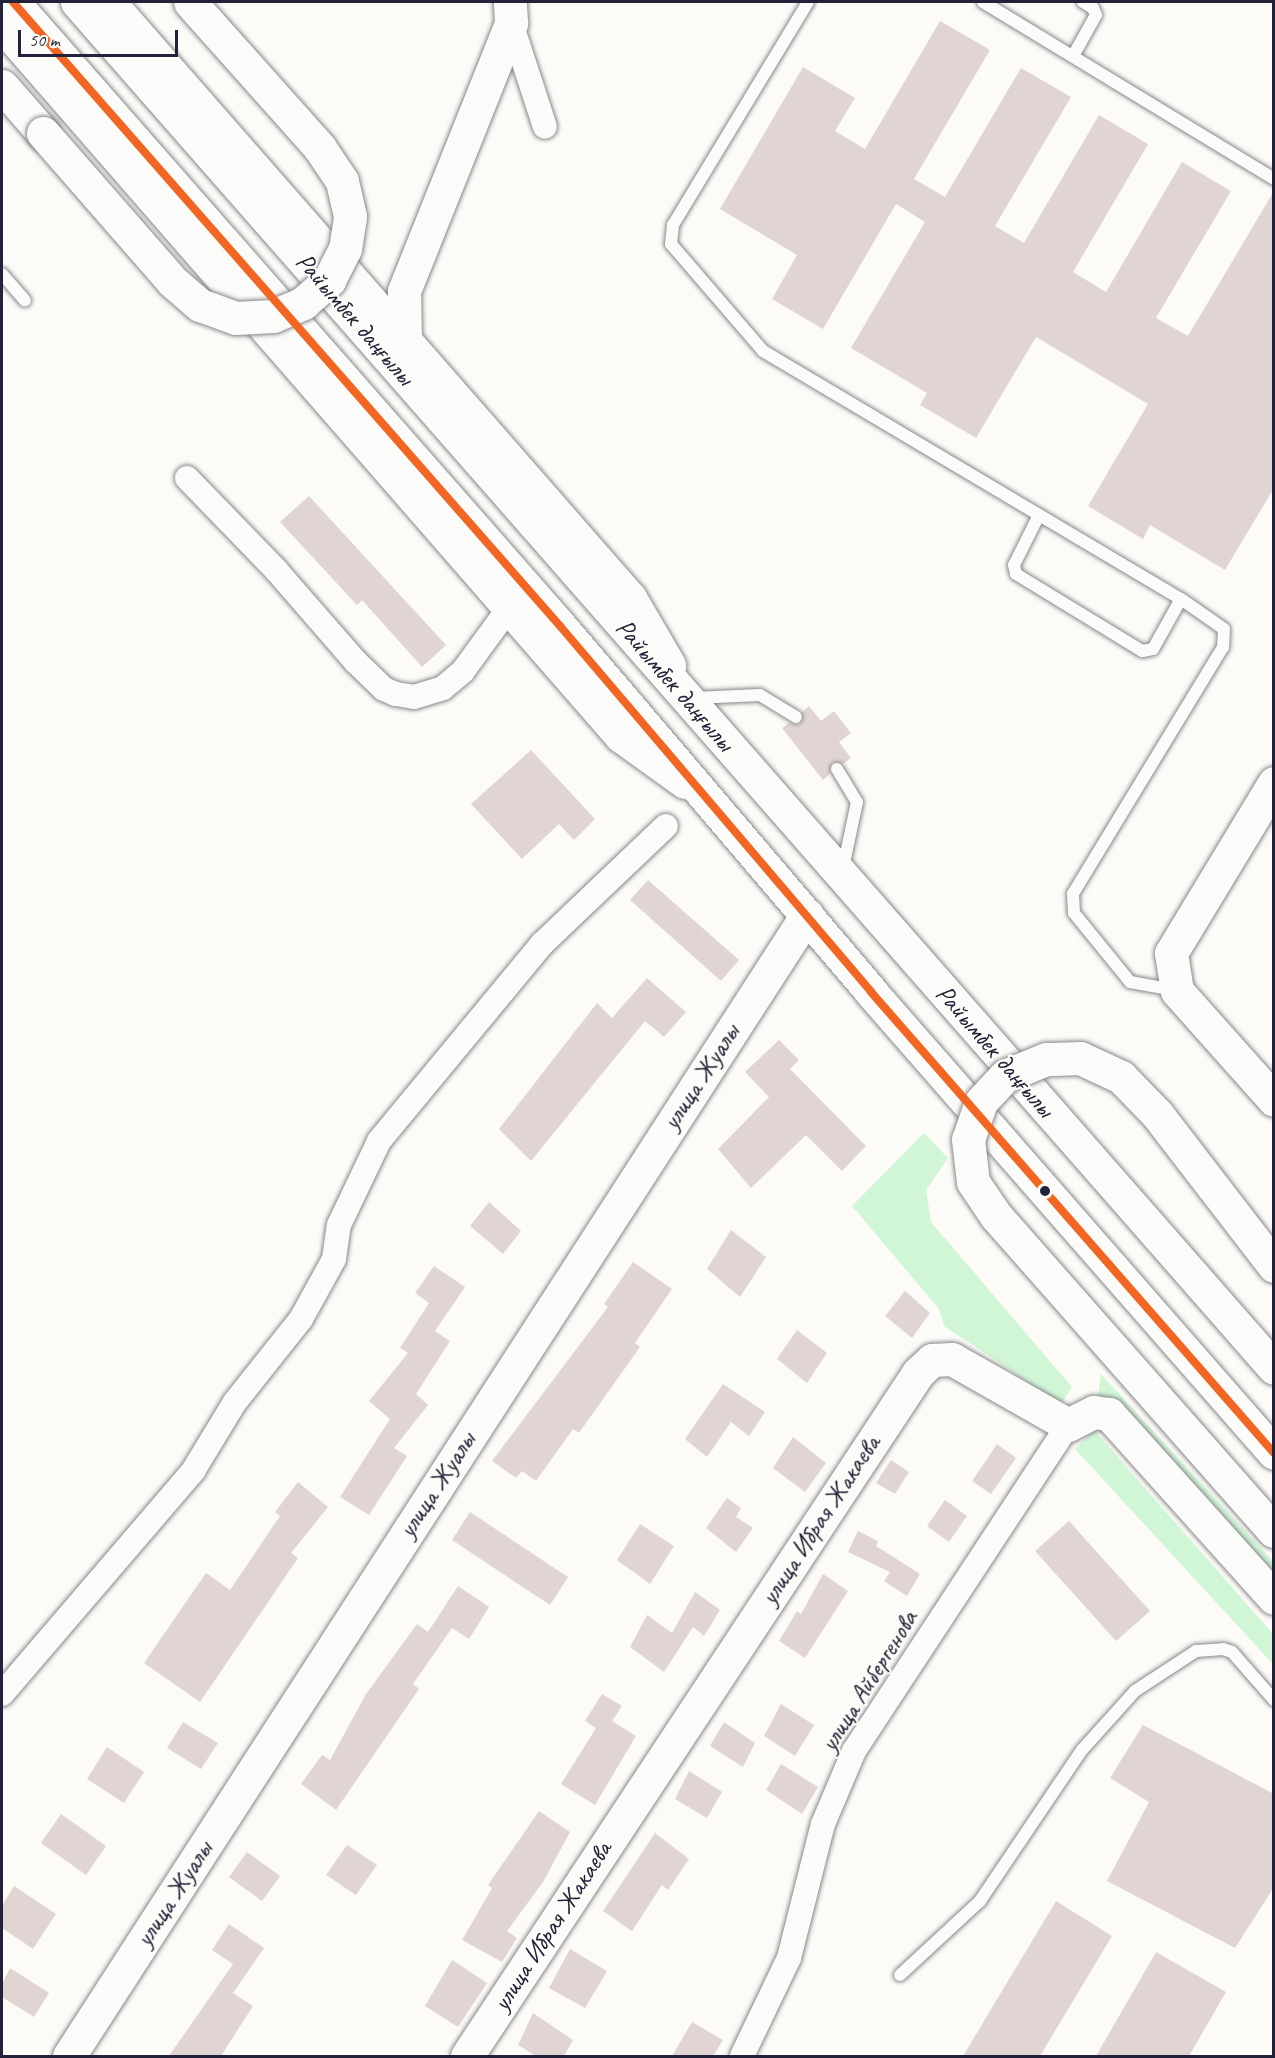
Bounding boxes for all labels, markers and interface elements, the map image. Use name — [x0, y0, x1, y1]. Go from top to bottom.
scale bar — [21, 18, 182, 56]
text: 50 m — [29, 29, 60, 51]
street label: Райымбек даңғылы — [289, 246, 421, 392]
street label: Райымбек даңғылы — [609, 612, 741, 758]
street label: Райымбек даңғылы — [929, 978, 1061, 1124]
street label: улица Жуалы — [655, 1018, 747, 1136]
unlabelled marker — [1039, 1185, 1051, 1197]
street label: улица Жуалы — [391, 1426, 483, 1544]
street label: улица Ибрая Жакаева — [753, 1429, 887, 1611]
street label: улица Айбергенова — [813, 1605, 925, 1757]
street label: улица Жуалы — [128, 1835, 220, 1953]
street label: улица Ибрая Жакаева — [485, 1835, 619, 2017]

